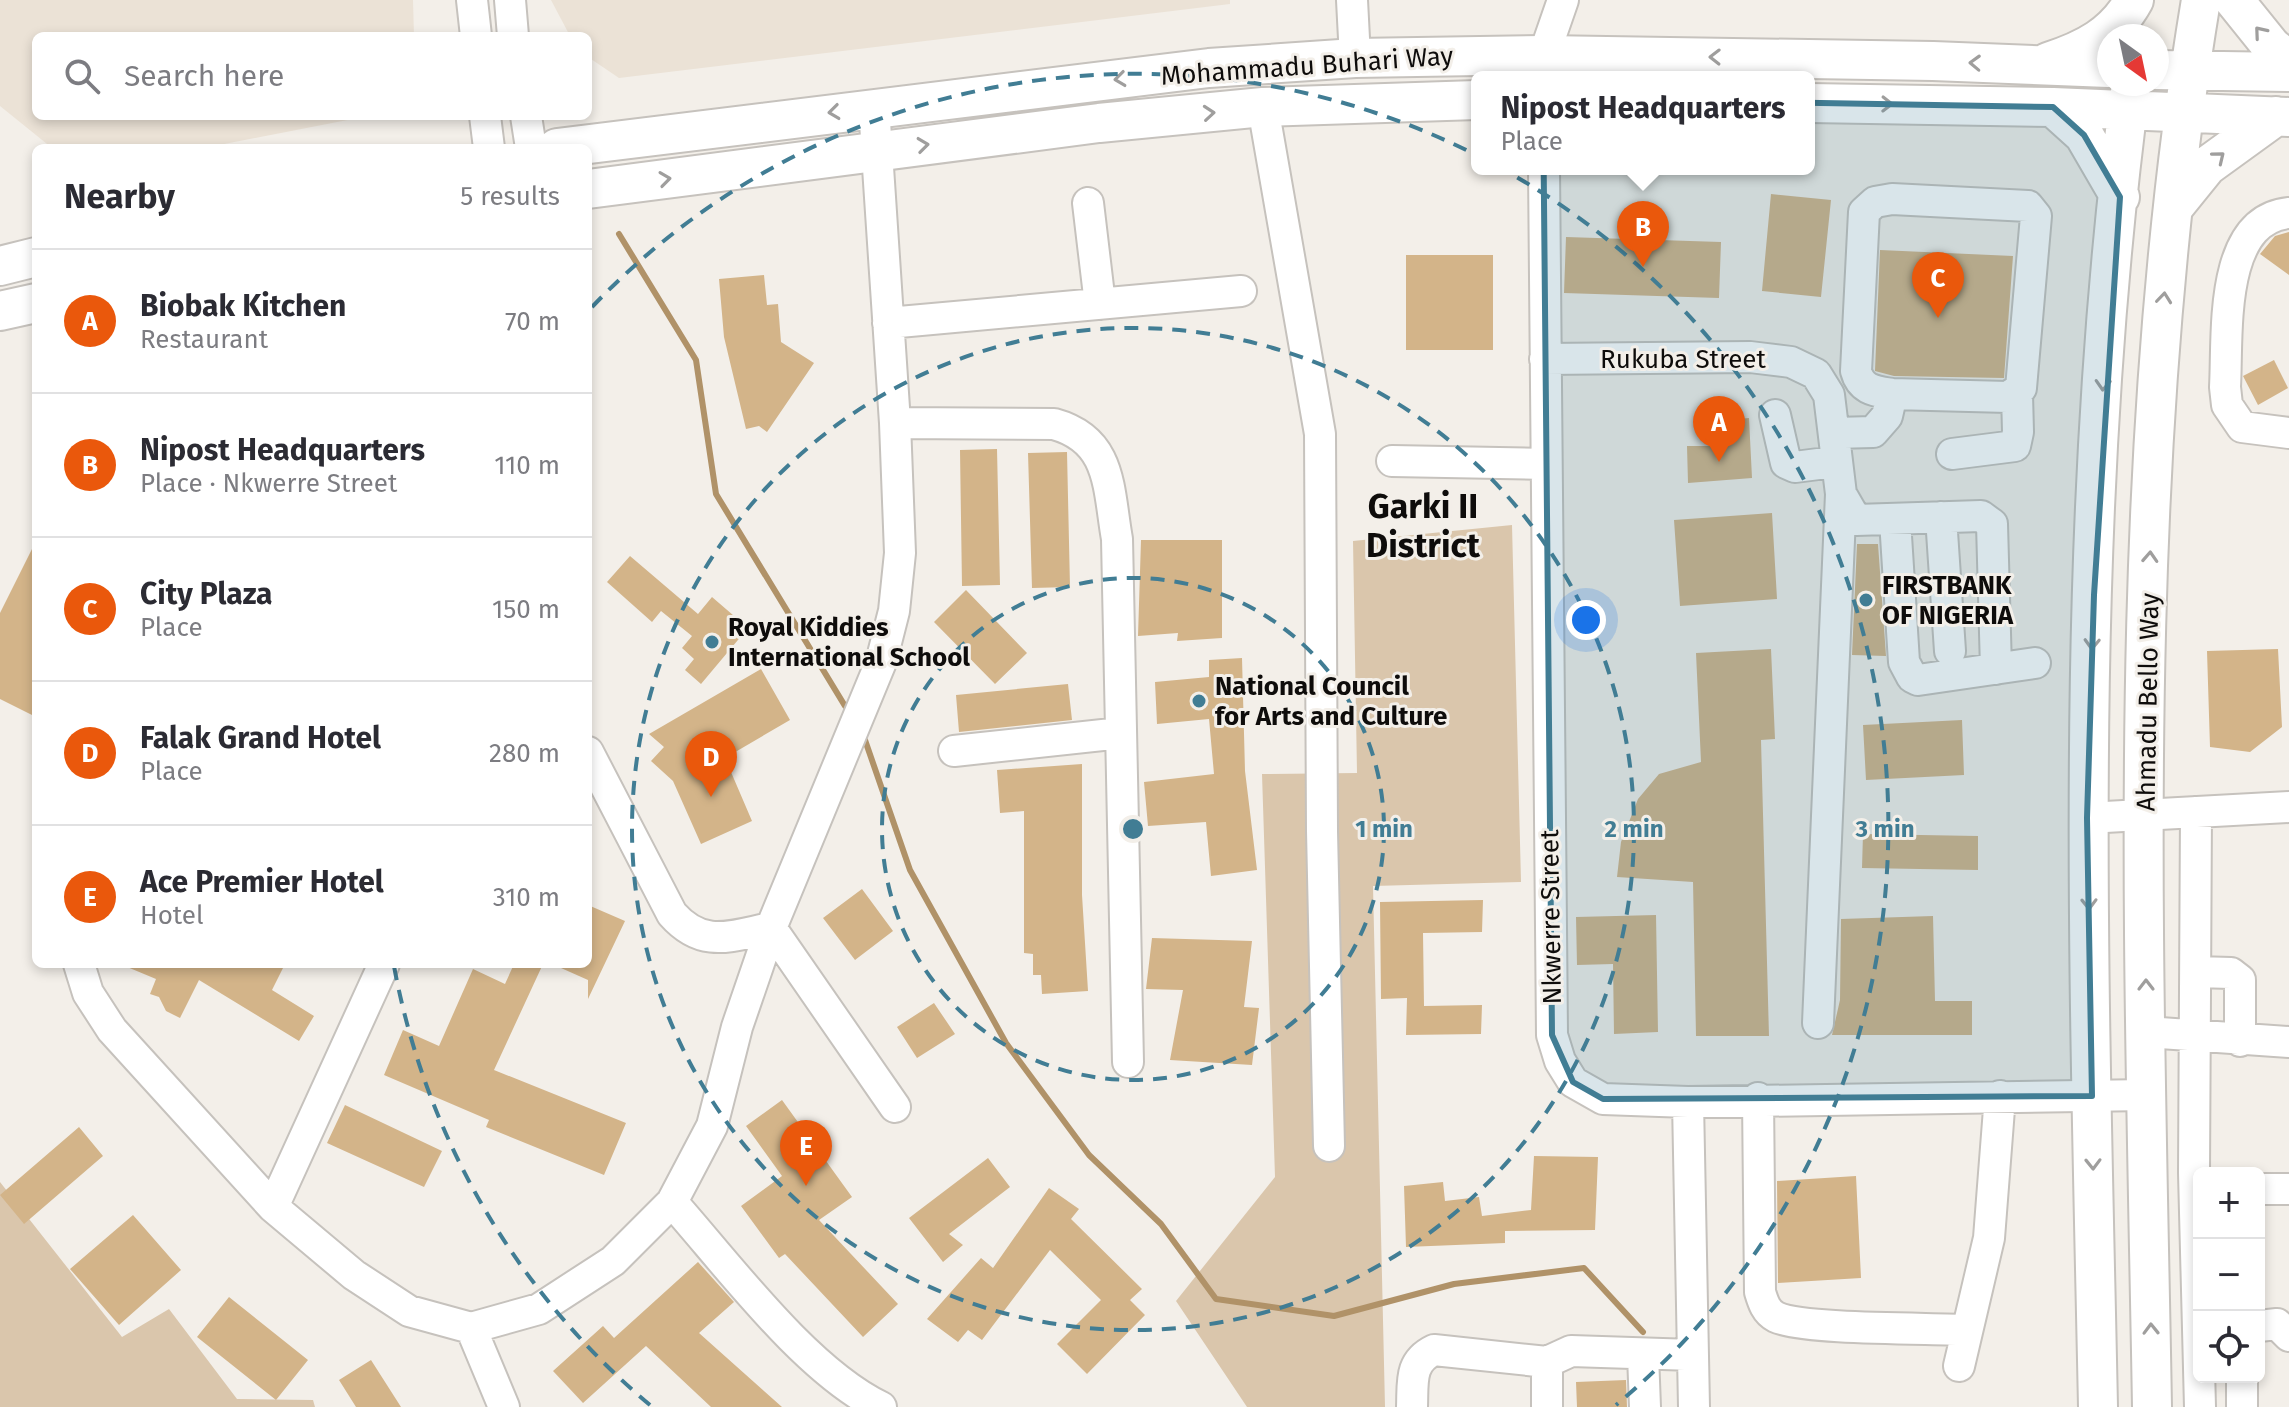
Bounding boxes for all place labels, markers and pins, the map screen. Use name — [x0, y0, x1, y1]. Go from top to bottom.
pin: B — [1617, 201, 1669, 267]
pin: C — [1912, 252, 1964, 318]
pin: A — [1693, 396, 1745, 462]
place label: FIRSTBANK OF NIGERIA — [1882, 570, 2014, 631]
marker: FIRSTBANK OF NIGERIA — [1857, 591, 1875, 609]
place label: Royal Kiddies International School — [728, 612, 970, 673]
marker: Royal Kiddies International School — [703, 633, 721, 651]
place label: National Council for Arts and Culture — [1215, 671, 1447, 732]
marker: National Council for Arts and Culture — [1190, 692, 1208, 710]
pin: D — [685, 731, 737, 797]
centre of rings — [1119, 815, 1147, 843]
pin: E — [780, 1120, 832, 1186]

